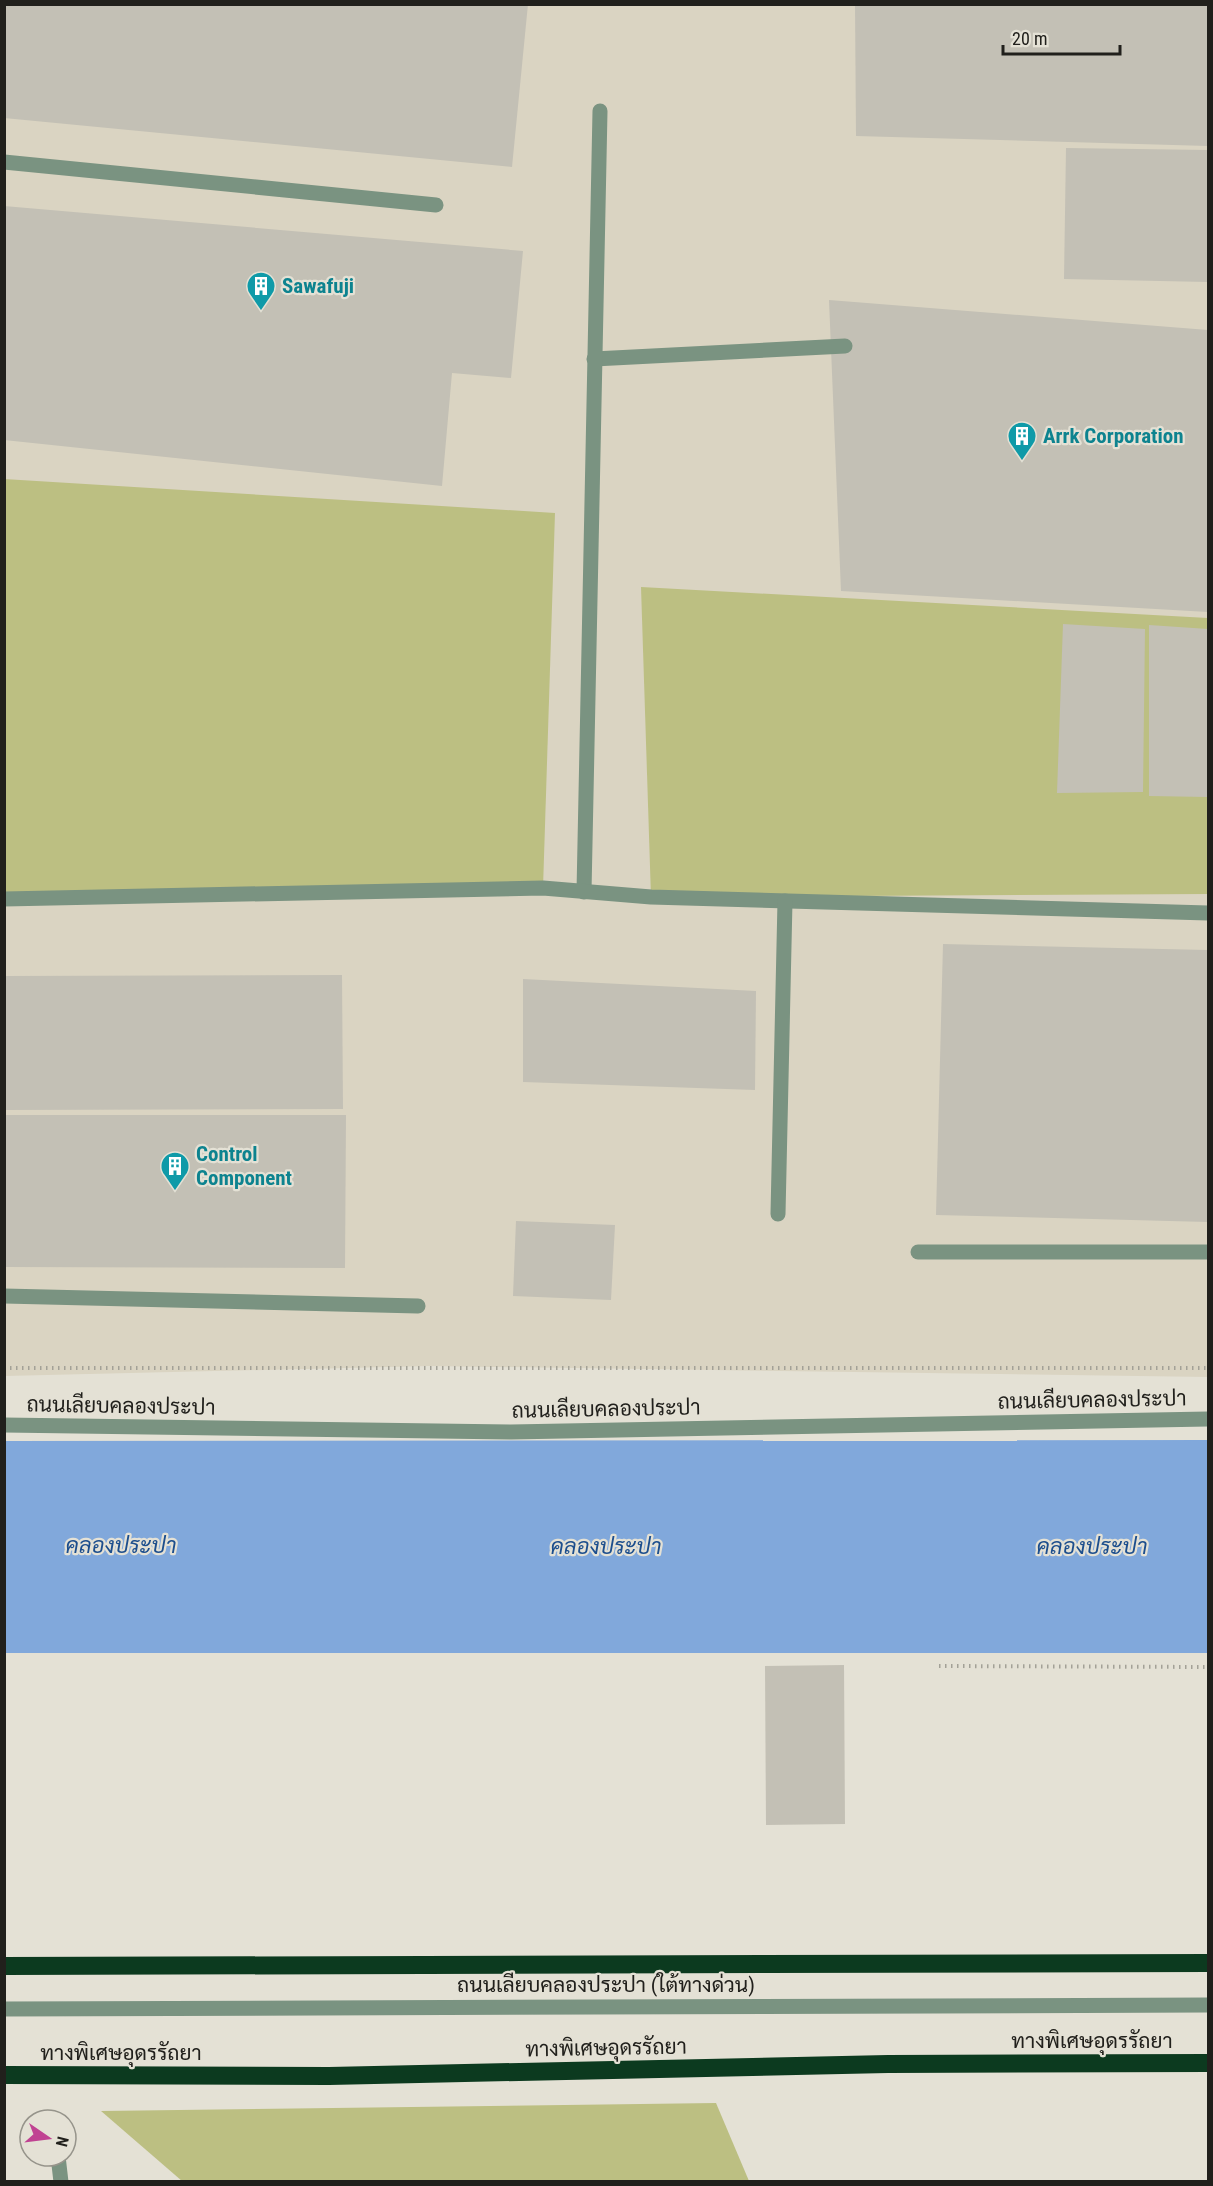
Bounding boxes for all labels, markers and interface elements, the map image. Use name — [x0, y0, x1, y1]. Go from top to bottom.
scale bar — [1003, 18, 1120, 56]
text: 20 m — [1012, 28, 1047, 49]
building icon: Sawafuji — [245, 270, 277, 312]
place label: Sawafuji — [282, 274, 354, 298]
building icon: Arrk Corporation — [1006, 420, 1038, 462]
place label: Arrk Corporation — [1043, 424, 1184, 448]
place label: Control Component — [196, 1142, 292, 1190]
building icon: Control Component — [159, 1150, 191, 1192]
street label: ถนนเลียบคลองประปา — [997, 1385, 1187, 1414]
street label: ถนนเลียบคลองประปา — [26, 1391, 216, 1420]
street label: ถนนเลียบคลองประปา — [511, 1394, 701, 1423]
water label: คลองประปา — [66, 1533, 176, 1558]
water label: คลองประปา — [551, 1534, 661, 1559]
water label: คลองประปา — [1037, 1534, 1147, 1559]
street label: ถนนเลียบคลองประปา (ใต้ทางด่วน) — [457, 1972, 755, 1997]
street label: ทางพิเศษอุดรรัถยา — [1011, 2029, 1173, 2055]
street label: ทางพิเศษอุดรรัถยา — [525, 2035, 687, 2063]
street label: ทางพิเศษอุดรรัถยา — [40, 2041, 202, 2067]
north arrow — [18, 2108, 78, 2168]
text: N — [52, 2134, 72, 2149]

